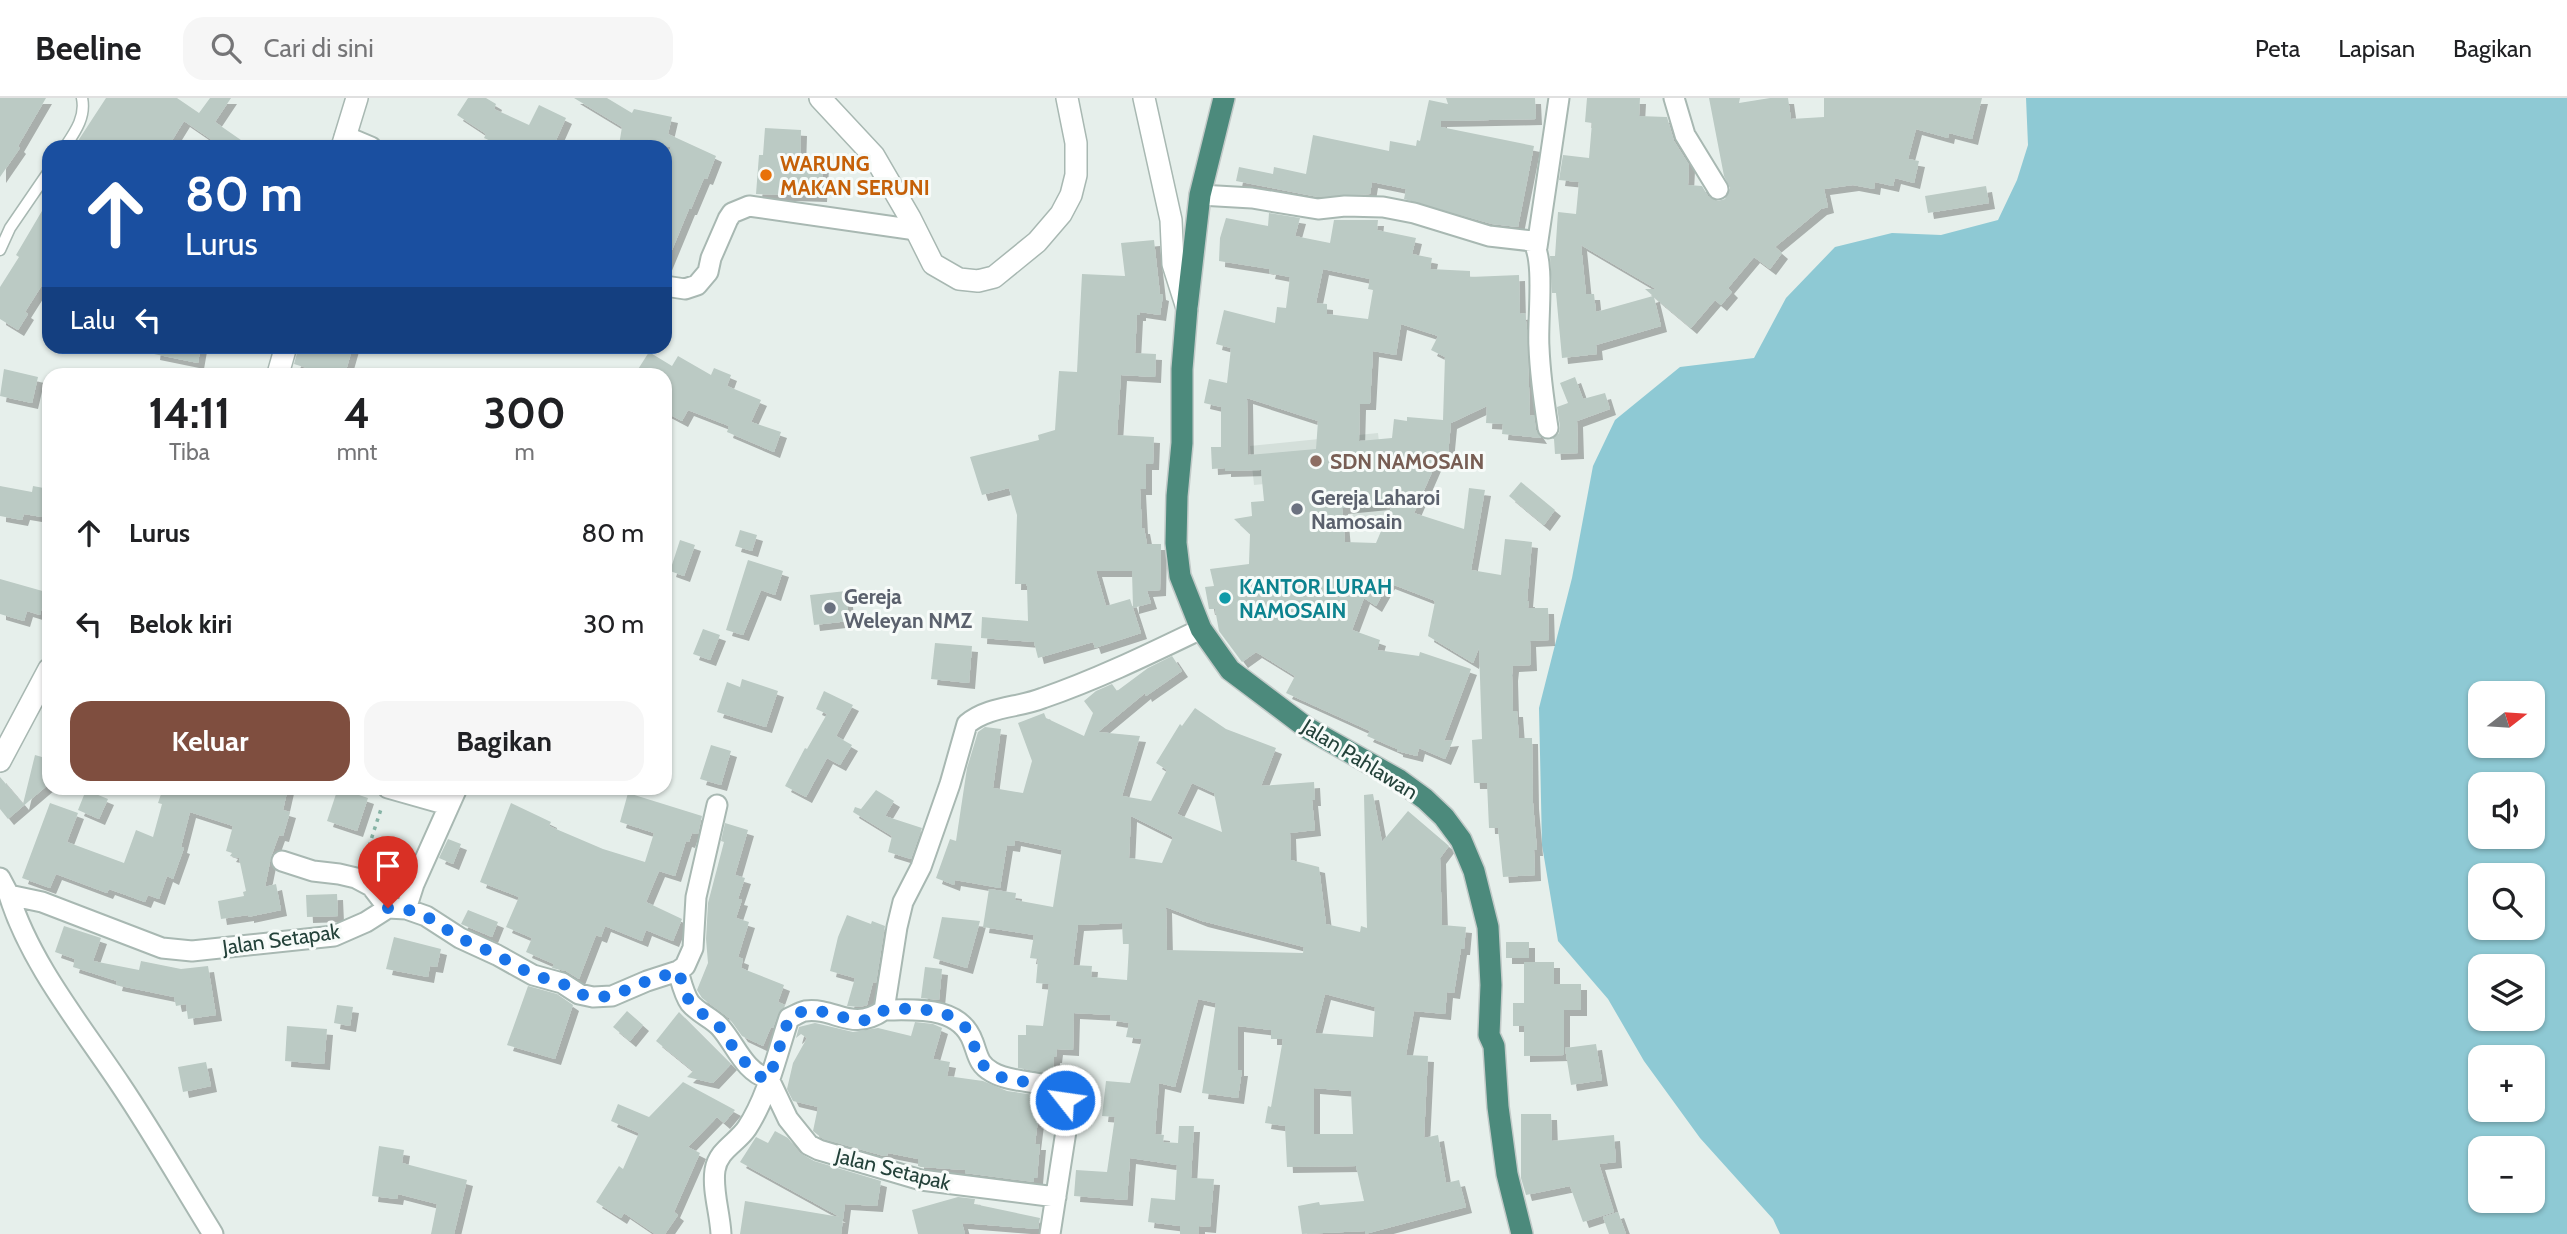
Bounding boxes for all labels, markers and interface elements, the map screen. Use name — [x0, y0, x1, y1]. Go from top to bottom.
search box — [183, 17, 673, 80]
text: Beeline — [35, 28, 141, 68]
icon: search — [207, 29, 245, 67]
text: Cari di sini — [263, 32, 374, 64]
text: Peta — [2255, 34, 2300, 63]
text: Lapisan — [2338, 34, 2415, 63]
text: Bagikan — [2453, 34, 2532, 63]
place label: WARUNG MAKAN SERUNI — [780, 151, 930, 200]
text: 80 m — [185, 164, 303, 223]
marker: WARUNG MAKAN SERUNI — [758, 167, 774, 183]
icon: ahead — [70, 168, 161, 259]
text: Lurus — [185, 224, 258, 263]
icon: left — [129, 301, 167, 339]
text: Lalu — [70, 304, 115, 336]
text: 14:11 — [148, 387, 230, 439]
text: 4 — [344, 387, 370, 439]
text: 300 — [484, 387, 566, 439]
text: Tiba — [169, 438, 210, 466]
text: mnt — [337, 438, 377, 466]
text: m — [515, 438, 535, 466]
place label: SDN NAMOSAIN — [1330, 449, 1484, 474]
marker: SDN NAMOSAIN — [1308, 453, 1324, 469]
place label: Gereja Laharoi Namosain — [1311, 485, 1440, 534]
marker: Gereja Laharoi Namosain — [1289, 501, 1305, 517]
icon: ahead — [70, 514, 108, 552]
text: Lurus — [129, 517, 190, 549]
text: 80 m — [581, 517, 644, 549]
place label: KANTOR LURAH NAMOSAIN — [1239, 574, 1392, 623]
place label: Gereja Weleyan NMZ — [844, 584, 972, 633]
marker: KANTOR LURAH NAMOSAIN — [1217, 590, 1233, 606]
marker: Gereja Weleyan NMZ — [822, 600, 838, 616]
icon: left — [70, 605, 108, 643]
text: Belok kiri — [129, 608, 232, 640]
text: 30 m — [583, 608, 644, 640]
north arrow — [2468, 681, 2544, 758]
map controls — [2468, 681, 2545, 1213]
button: Keluar — [70, 701, 350, 781]
button: Bagikan — [364, 701, 644, 781]
street label: Jalan Pahlawan — [1297, 713, 1422, 804]
button: sound — [2468, 772, 2545, 849]
pin — [358, 836, 418, 908]
icon: arrive — [369, 847, 407, 885]
button: search — [2468, 863, 2545, 940]
street label: Jalan Setapak — [220, 918, 342, 960]
button: layers — [2468, 954, 2545, 1031]
button: + — [2468, 1045, 2545, 1122]
position arrow — [1028, 1063, 1102, 1137]
button: − — [2468, 1136, 2545, 1213]
street label: Jalan Setapak — [832, 1142, 954, 1196]

